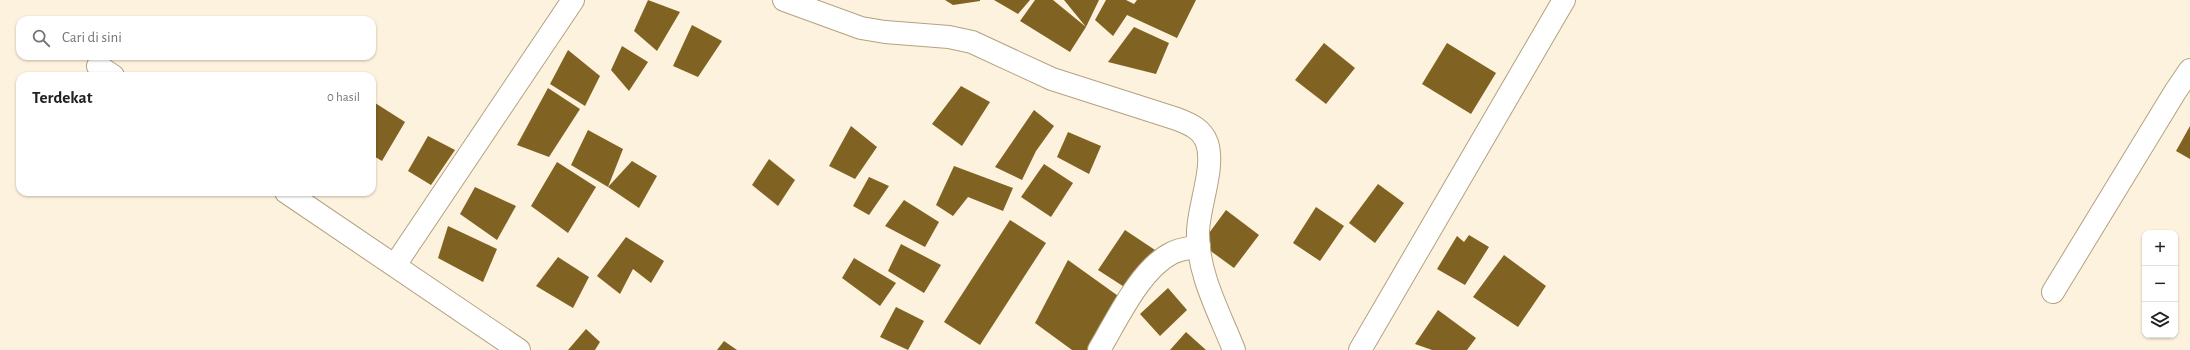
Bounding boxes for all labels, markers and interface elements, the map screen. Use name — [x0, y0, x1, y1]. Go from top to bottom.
search box — [16, 16, 376, 60]
icon: search — [30, 27, 52, 49]
text: Cari di sini — [62, 30, 122, 45]
text: Terdekat — [32, 89, 92, 106]
text: 0 hasil — [327, 91, 360, 104]
map controls — [2142, 230, 2178, 338]
button: + — [2142, 230, 2178, 266]
button: − — [2142, 266, 2178, 302]
button: layers — [2142, 302, 2178, 338]

